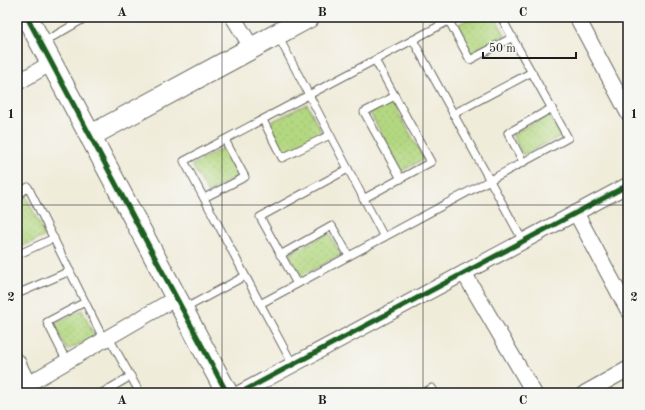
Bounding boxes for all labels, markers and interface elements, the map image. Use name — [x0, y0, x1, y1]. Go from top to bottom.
text: A — [117, 6, 127, 19]
text: B — [317, 6, 327, 19]
text: C — [519, 6, 527, 19]
scale bar — [483, 34, 576, 60]
text: 50 m — [489, 42, 516, 55]
text: 1 — [7, 108, 15, 121]
text: 1 — [630, 108, 638, 121]
text: 2 — [7, 291, 15, 304]
text: 2 — [630, 291, 638, 304]
text: A — [117, 394, 127, 407]
text: B — [317, 394, 327, 407]
text: C — [519, 394, 527, 407]

